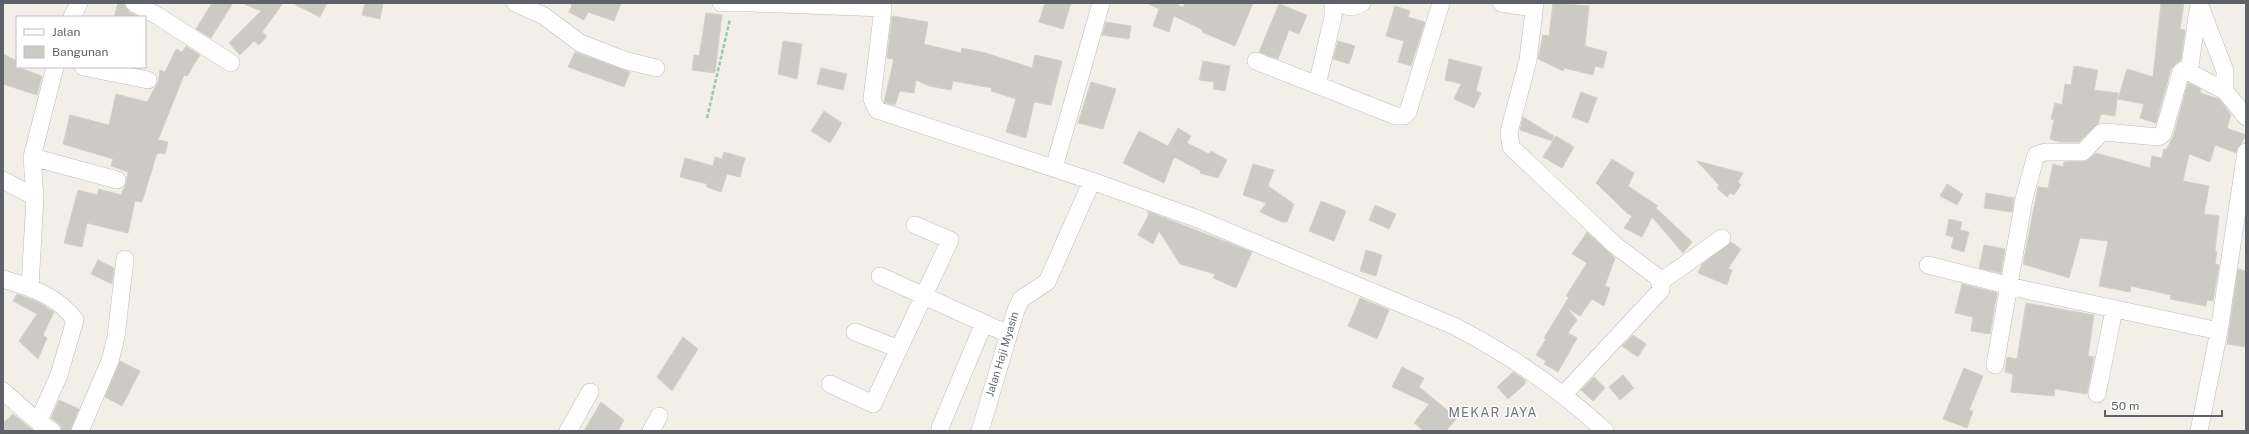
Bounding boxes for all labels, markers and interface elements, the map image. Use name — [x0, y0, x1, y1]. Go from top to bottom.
legend — [16, 16, 146, 68]
text: Jalan — [52, 25, 81, 39]
text: Bangunan — [52, 45, 108, 59]
street label: Jalan Haji Myasin — [983, 310, 1021, 398]
scale bar — [2105, 392, 2222, 418]
text: 50 m — [2111, 399, 2139, 413]
district label: MEKAR JAYA — [1449, 405, 1537, 420]

